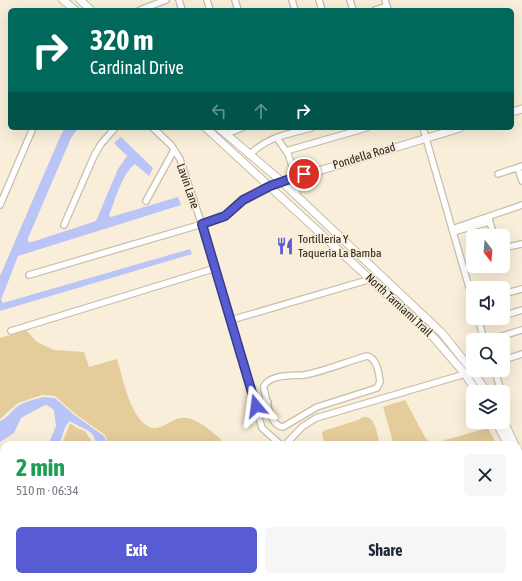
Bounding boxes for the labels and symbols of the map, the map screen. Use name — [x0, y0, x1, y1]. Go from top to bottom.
street label: Pondella Road — [331, 140, 397, 172]
pin — [287, 157, 321, 191]
street label: Lavin Lane — [174, 162, 202, 210]
north arrow — [466, 229, 510, 273]
place label: Tortilleria Y Taqueria La Bamba — [298, 232, 382, 260]
restaurant icon: Tortilleria Y Taqueria La Bamba — [275, 236, 295, 256]
street label: North Tamiami Trail — [363, 270, 436, 340]
position arrow — [235, 385, 277, 427]

